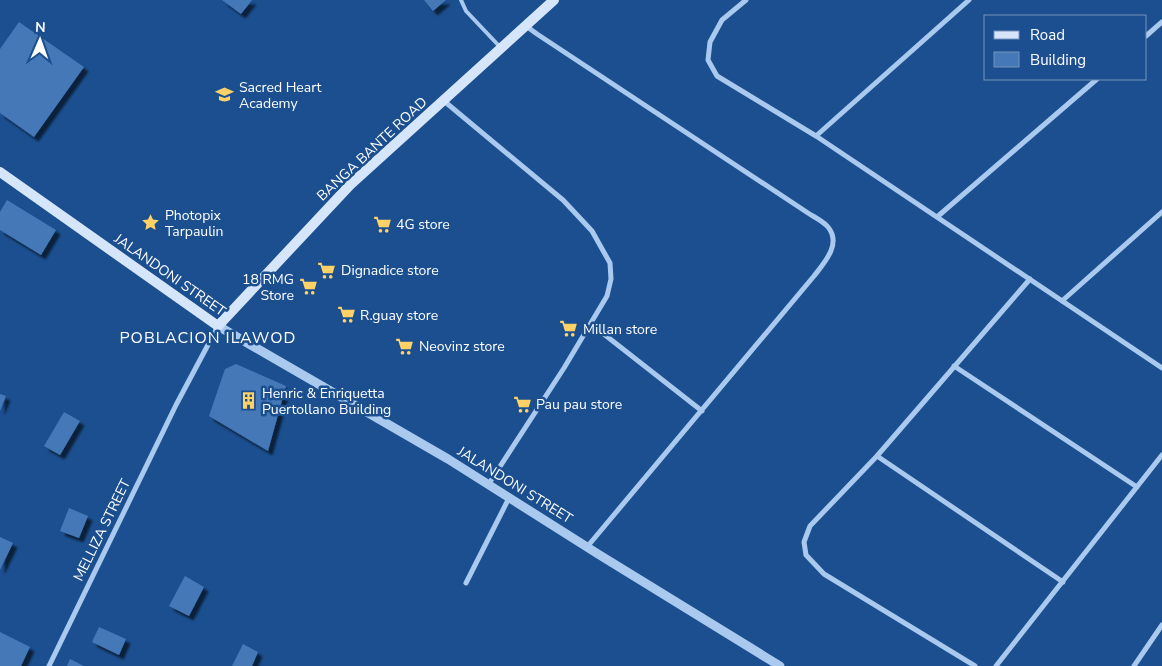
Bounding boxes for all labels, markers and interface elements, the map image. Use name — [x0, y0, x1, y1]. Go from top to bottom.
north arrow — [15, 15, 65, 65]
legend — [984, 15, 1147, 80]
text: N — [35, 18, 46, 37]
text: Road — [1030, 25, 1065, 45]
text: Building — [1030, 50, 1086, 70]
place label: Sacred Heart Academy — [239, 78, 322, 113]
school or university icon: Sacred Heart Academy — [215, 85, 235, 105]
street label: BANGA BANTE ROAD — [313, 93, 431, 205]
place label: Photopix Tarpaulin — [165, 206, 224, 241]
place icon: Photopix Tarpaulin — [141, 213, 161, 233]
supermarket icon: 4G store — [372, 214, 392, 234]
place label: 4G store — [396, 215, 450, 234]
street label: JALANDONI STREET — [110, 229, 230, 321]
supermarket icon: Dignadice store — [317, 260, 337, 280]
place label: Dignadice store — [341, 261, 439, 280]
place label: 18 RMG Store — [242, 270, 294, 305]
supermarket icon: 18 RMG Store — [298, 277, 318, 297]
supermarket icon: R.guay store — [336, 305, 356, 325]
place label: R.guay store — [360, 306, 438, 325]
supermarket icon: Millan store — [559, 319, 579, 339]
place label: Millan store — [583, 320, 657, 339]
district label: POBLACION ILAWOD — [120, 327, 296, 349]
supermarket icon: Neovinz store — [395, 336, 415, 356]
place label: Neovinz store — [419, 337, 505, 356]
place label: Henric & Enriquetta Puertollano Building — [262, 384, 391, 419]
building icon: Henric & Enriquetta Puertollano Building — [238, 391, 258, 411]
supermarket icon: Pau pau store — [512, 394, 532, 414]
place label: Pau pau store — [536, 395, 622, 414]
street label: JALANDONI STREET — [453, 441, 577, 528]
street label: MELLIZA STREET — [69, 475, 135, 584]

